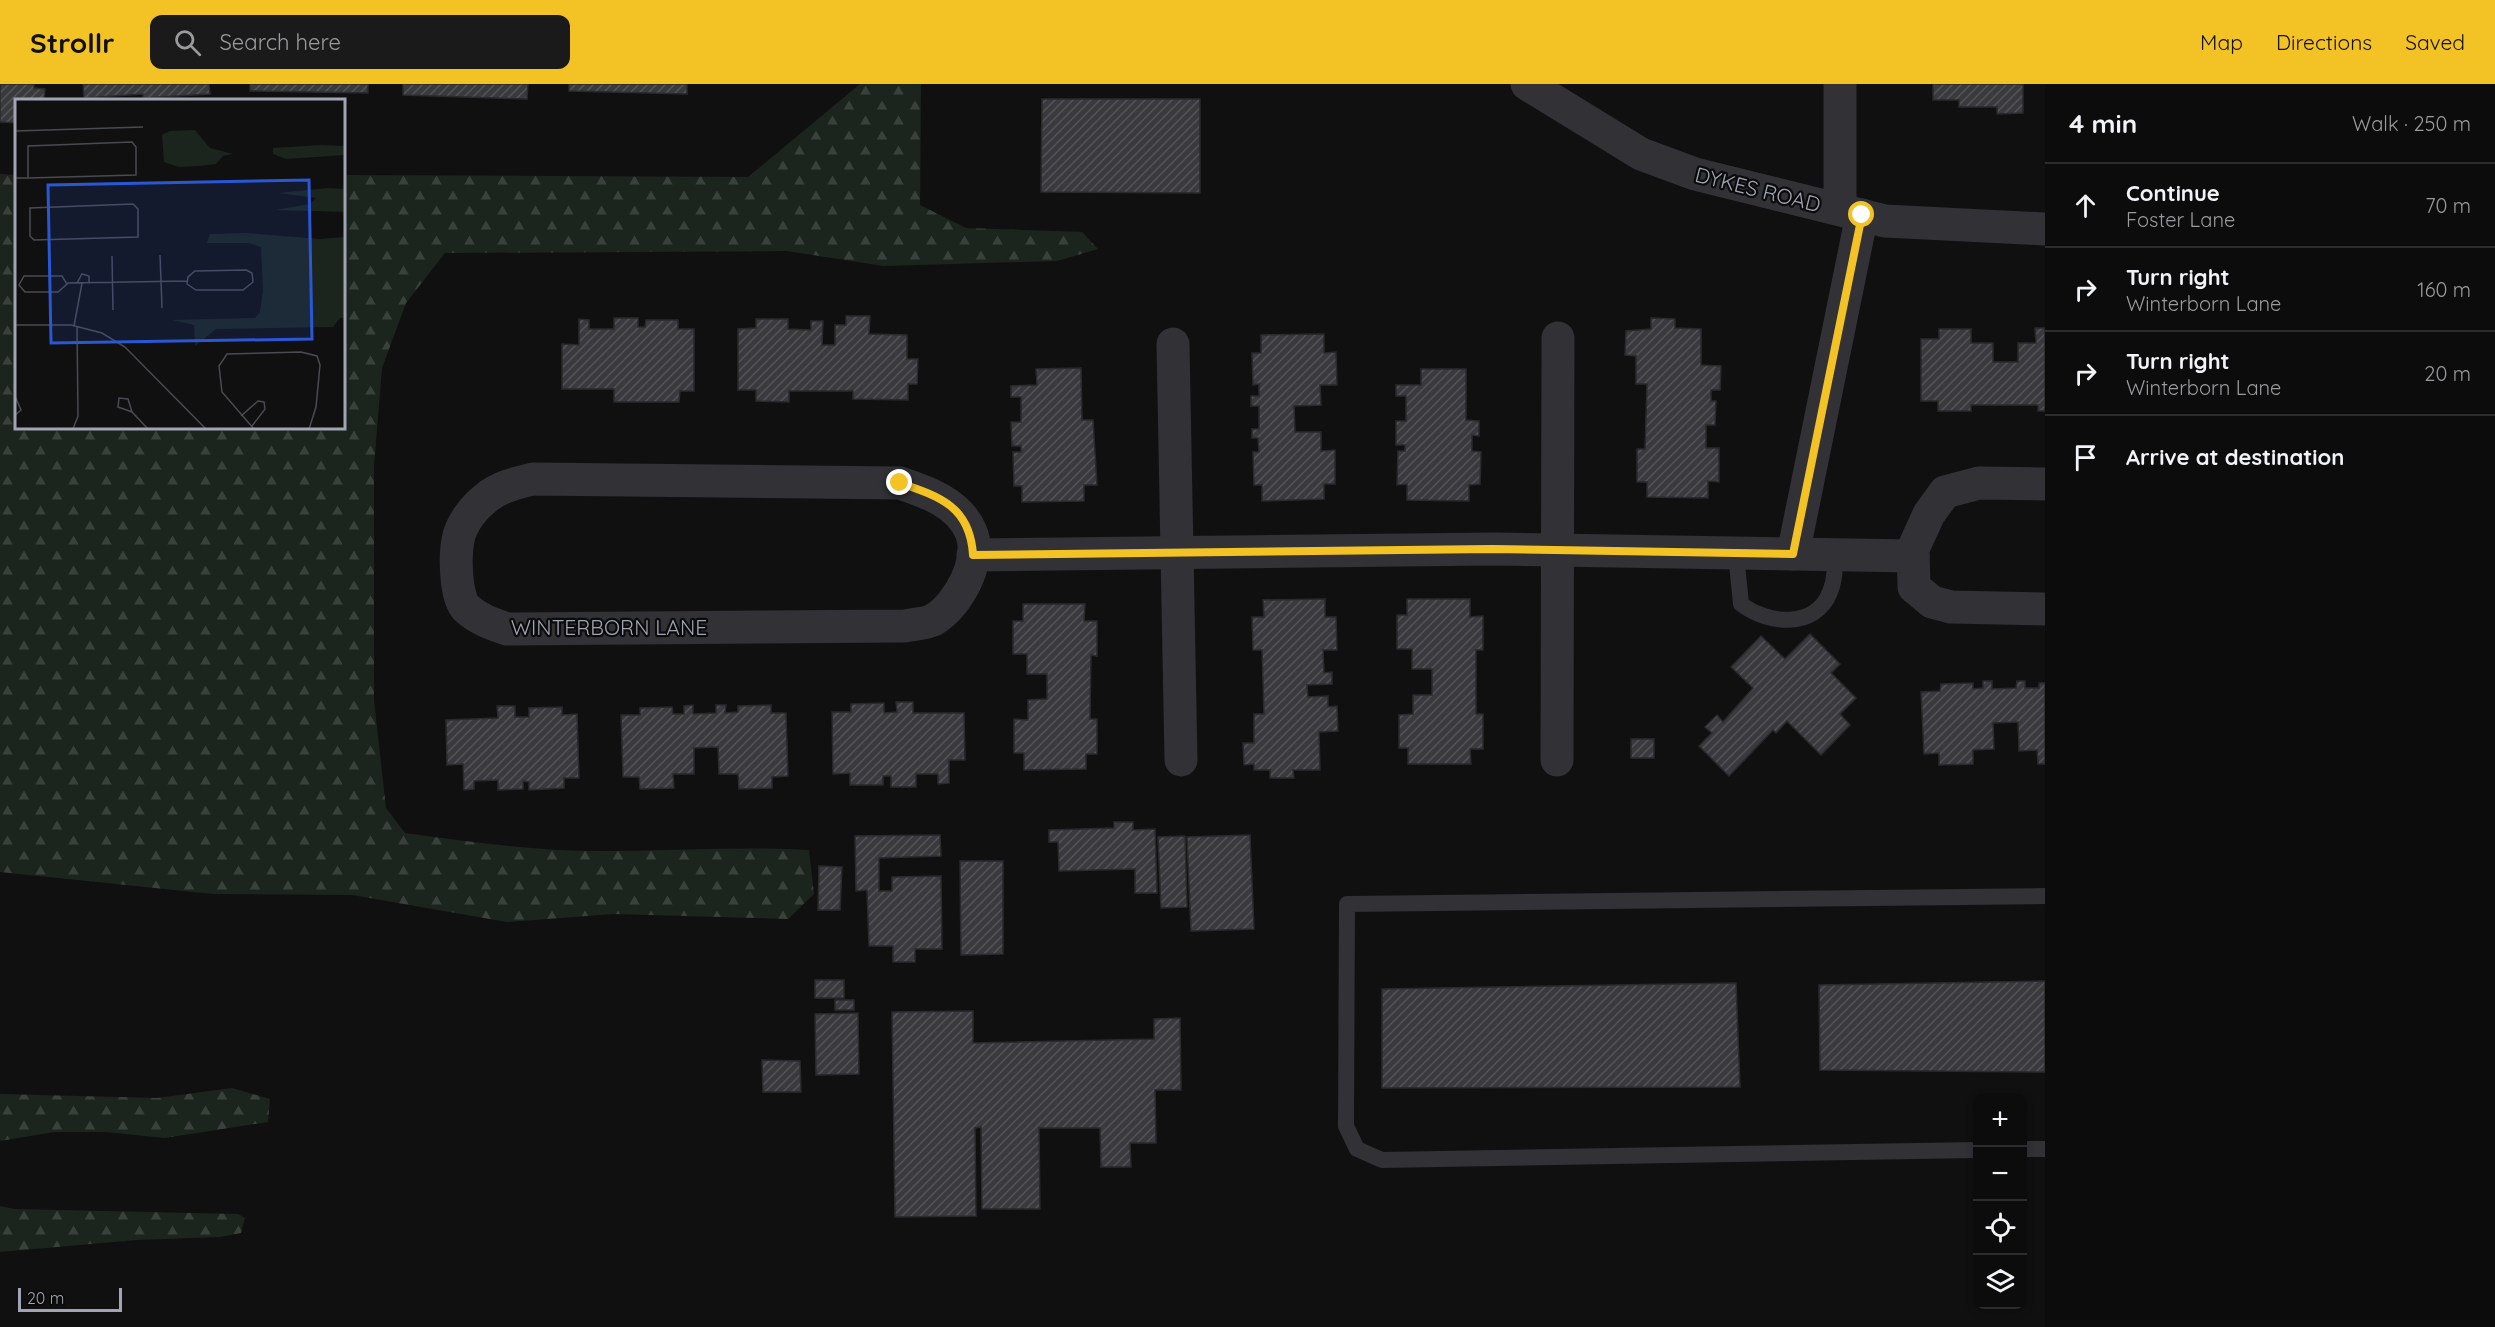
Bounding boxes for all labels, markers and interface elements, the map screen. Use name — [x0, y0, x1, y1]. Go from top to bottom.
search box — [150, 15, 570, 69]
text: Strollr — [30, 25, 114, 60]
icon: search — [171, 26, 204, 59]
text: Search here — [219, 28, 341, 56]
text: Map — [2200, 29, 2243, 55]
text: Directions — [2276, 29, 2372, 55]
text: Saved — [2405, 29, 2465, 55]
inset map — [15, 99, 345, 429]
text: 4 min — [2069, 107, 2137, 140]
text: Walk · 250 m — [2352, 111, 2471, 136]
street label: DYKES ROAD — [1693, 161, 1823, 217]
text: Continue — [2126, 179, 2220, 207]
icon: ahead — [2069, 189, 2102, 222]
text: 70 m — [2425, 193, 2471, 218]
route start — [1848, 201, 1874, 227]
text: Foster Lane — [2126, 207, 2235, 232]
text: Turn right — [2126, 263, 2230, 291]
icon: right — [2069, 273, 2102, 306]
text: 160 m — [2417, 277, 2471, 302]
text: Winterborn Lane — [2126, 291, 2281, 316]
text: Turn right — [2126, 347, 2230, 375]
icon: right — [2069, 357, 2102, 390]
text: 20 m — [2424, 361, 2471, 386]
text: Winterborn Lane — [2126, 375, 2281, 400]
icon: arrive — [2069, 441, 2102, 474]
text: Arrive at destination — [2126, 443, 2344, 471]
route end — [886, 469, 912, 495]
street label: WINTERBORN LANE — [511, 614, 707, 640]
map controls — [1973, 1093, 2027, 1309]
button: + — [1973, 1093, 2027, 1147]
button: − — [1973, 1147, 2027, 1201]
button: locate — [1973, 1201, 2027, 1255]
button: layers — [1973, 1255, 2027, 1309]
scale bar — [18, 1285, 122, 1312]
text: 20 m — [27, 1288, 64, 1308]

